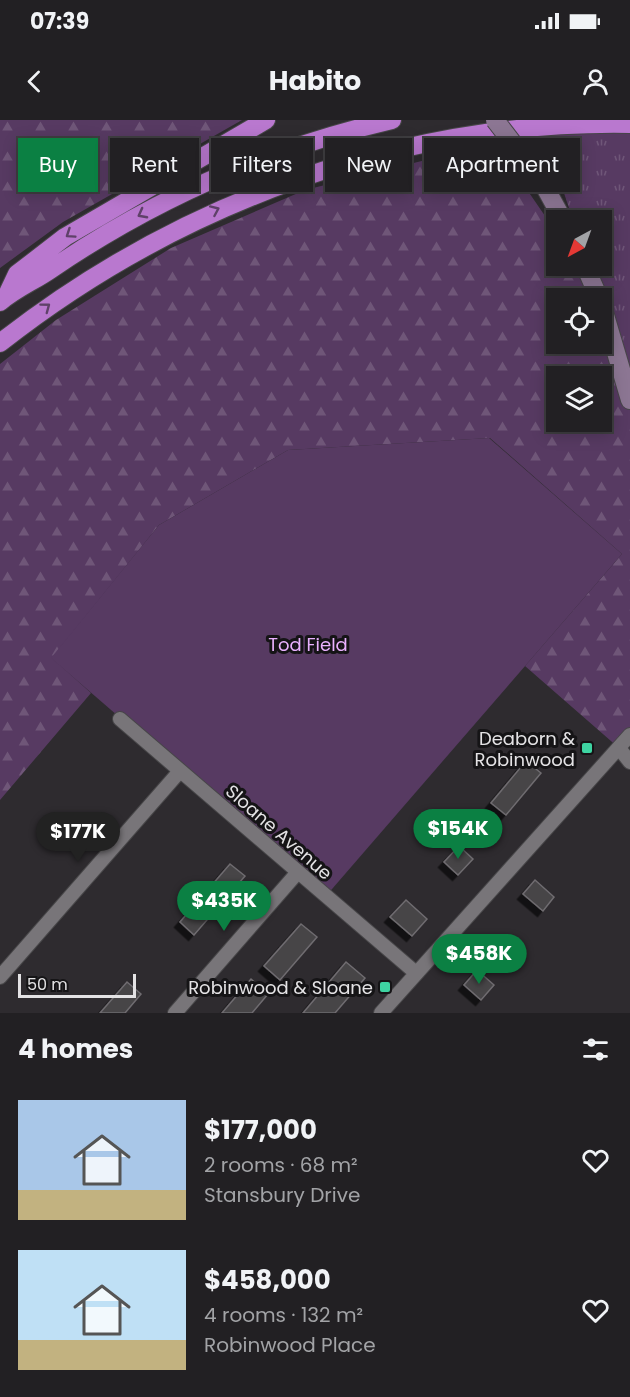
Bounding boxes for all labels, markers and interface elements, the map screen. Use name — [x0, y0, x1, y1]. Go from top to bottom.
text: 07:39 — [30, 6, 89, 37]
text: Habito — [269, 62, 361, 99]
icon: back — [18, 65, 51, 98]
icon: person — [579, 65, 612, 98]
chip: Buy — [18, 138, 98, 192]
chip: Rent — [110, 138, 199, 192]
chip: Filters — [211, 138, 313, 192]
chip: New — [325, 138, 412, 192]
chip: Apartment — [424, 138, 580, 192]
one-way arrow — [208, 205, 219, 217]
one-way arrow — [137, 207, 148, 218]
north arrow — [546, 210, 612, 276]
map controls — [546, 210, 612, 432]
one-way arrow — [66, 227, 77, 238]
button: locate — [546, 288, 612, 354]
one-way arrow — [40, 303, 51, 314]
button: layers — [546, 366, 612, 432]
park label: Tod Field — [268, 632, 348, 657]
place label: Deaborn & Robinwood — [474, 726, 576, 772]
marker: Deaborn & Robinwood — [580, 741, 594, 755]
street label: Sloane Avenue — [220, 779, 338, 885]
pin: $154K — [416, 809, 500, 860]
pin: $177K — [36, 812, 120, 863]
text: $154K — [427, 814, 489, 842]
text: $177K — [50, 817, 106, 845]
pin: $435K — [182, 881, 266, 932]
text: $435K — [191, 886, 257, 914]
pin: $458K — [437, 934, 521, 985]
text: $458K — [446, 939, 512, 967]
scale bar — [18, 971, 136, 998]
text: 50 m — [27, 973, 68, 996]
place label: Robinwood & Sloane — [188, 975, 373, 1000]
marker: Robinwood & Sloane — [378, 980, 392, 994]
text: 4 homes — [18, 1031, 133, 1067]
icon: filters — [579, 1033, 612, 1066]
text: $177,000 — [204, 1112, 317, 1148]
icon: home — [66, 1124, 138, 1196]
icon: heart — [579, 1144, 612, 1177]
text: 2 rooms · 68 m² — [204, 1151, 358, 1179]
text: Stansbury Drive — [204, 1181, 360, 1209]
text: $458,000 — [204, 1262, 331, 1298]
icon: home — [66, 1274, 138, 1346]
icon: heart — [579, 1294, 612, 1327]
text: 4 rooms · 132 m² — [204, 1301, 363, 1329]
text: Robinwood Place — [204, 1331, 376, 1359]

